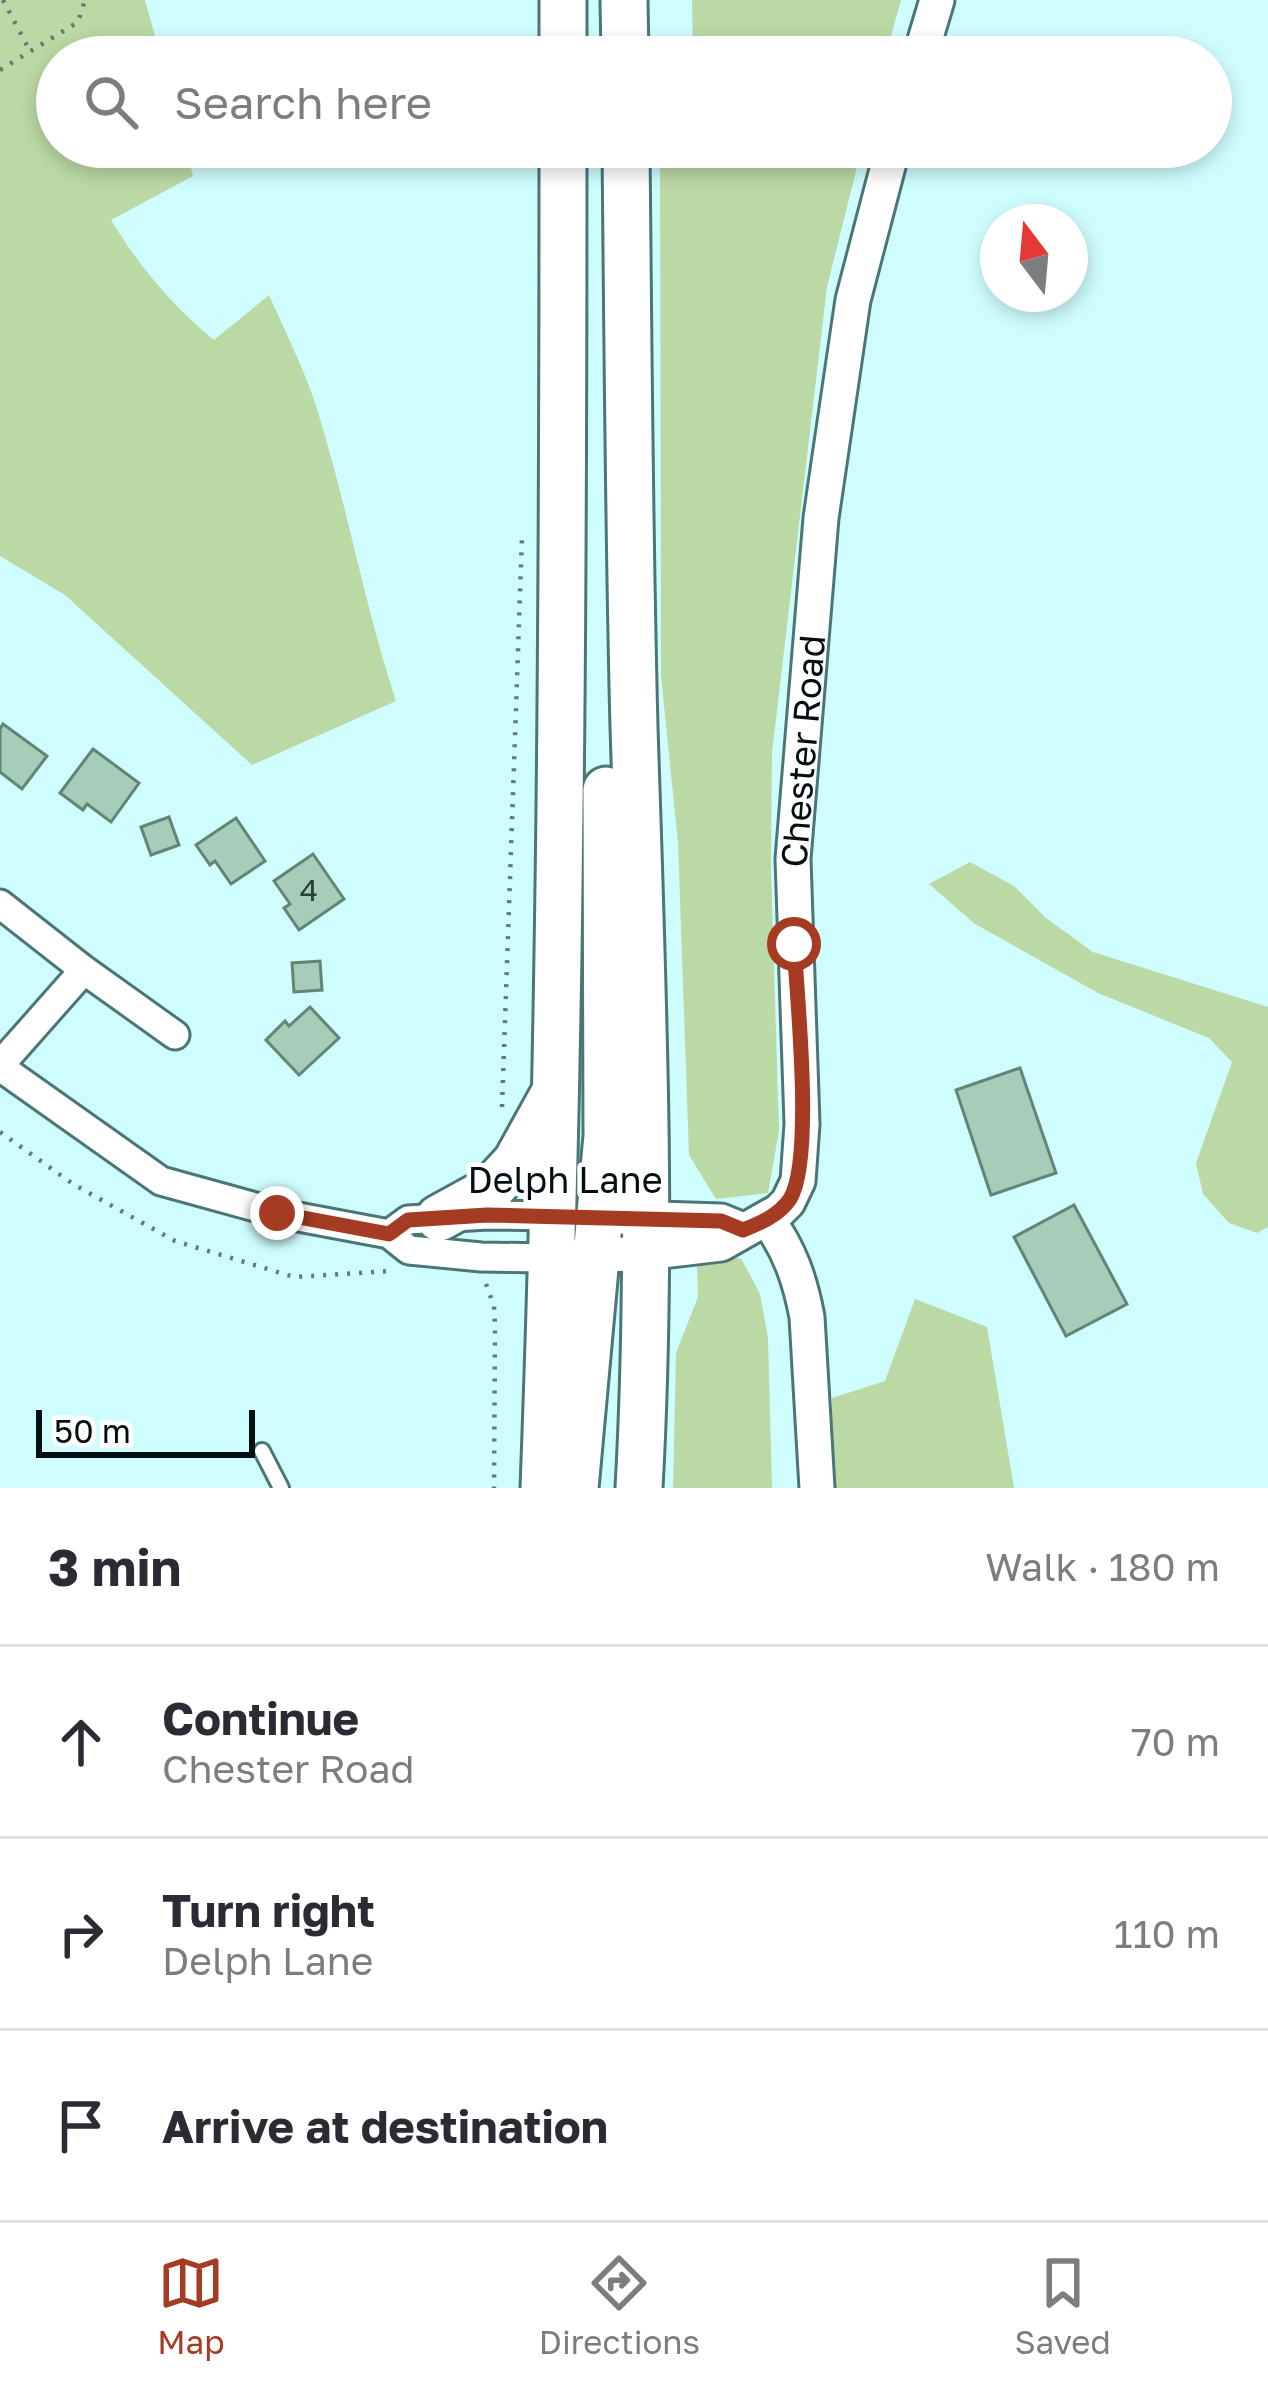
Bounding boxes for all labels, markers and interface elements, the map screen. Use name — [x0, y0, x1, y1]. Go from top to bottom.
search box — [36, 36, 1232, 168]
icon: search — [78, 69, 144, 135]
text: Search here — [174, 75, 432, 129]
north arrow — [980, 204, 1088, 312]
street label: Chester Road — [771, 633, 833, 869]
house number: 4 — [300, 872, 318, 908]
route start — [767, 917, 821, 971]
street label: Delph Lane — [467, 1158, 663, 1201]
route end — [250, 1186, 304, 1240]
scale bar — [36, 1404, 255, 1457]
text: 50 m — [54, 1411, 131, 1450]
text: 3 min — [48, 1536, 181, 1597]
text: Walk · 180 m — [985, 1543, 1220, 1590]
text: Continue — [162, 1691, 359, 1745]
icon: ahead — [48, 1709, 114, 1775]
text: 70 m — [1131, 1718, 1220, 1765]
text: Chester Road — [162, 1745, 415, 1792]
text: Turn right — [162, 1883, 375, 1937]
icon: right — [48, 1901, 114, 1967]
text: 110 m — [1114, 1910, 1220, 1957]
text: Delph Lane — [162, 1937, 373, 1984]
icon: arrive — [48, 2093, 114, 2159]
text: Arrive at destination — [162, 2099, 608, 2153]
tab: Map — [157, 2250, 225, 2361]
tab: Directions — [539, 2250, 700, 2361]
tab: Saved — [1014, 2250, 1111, 2361]

